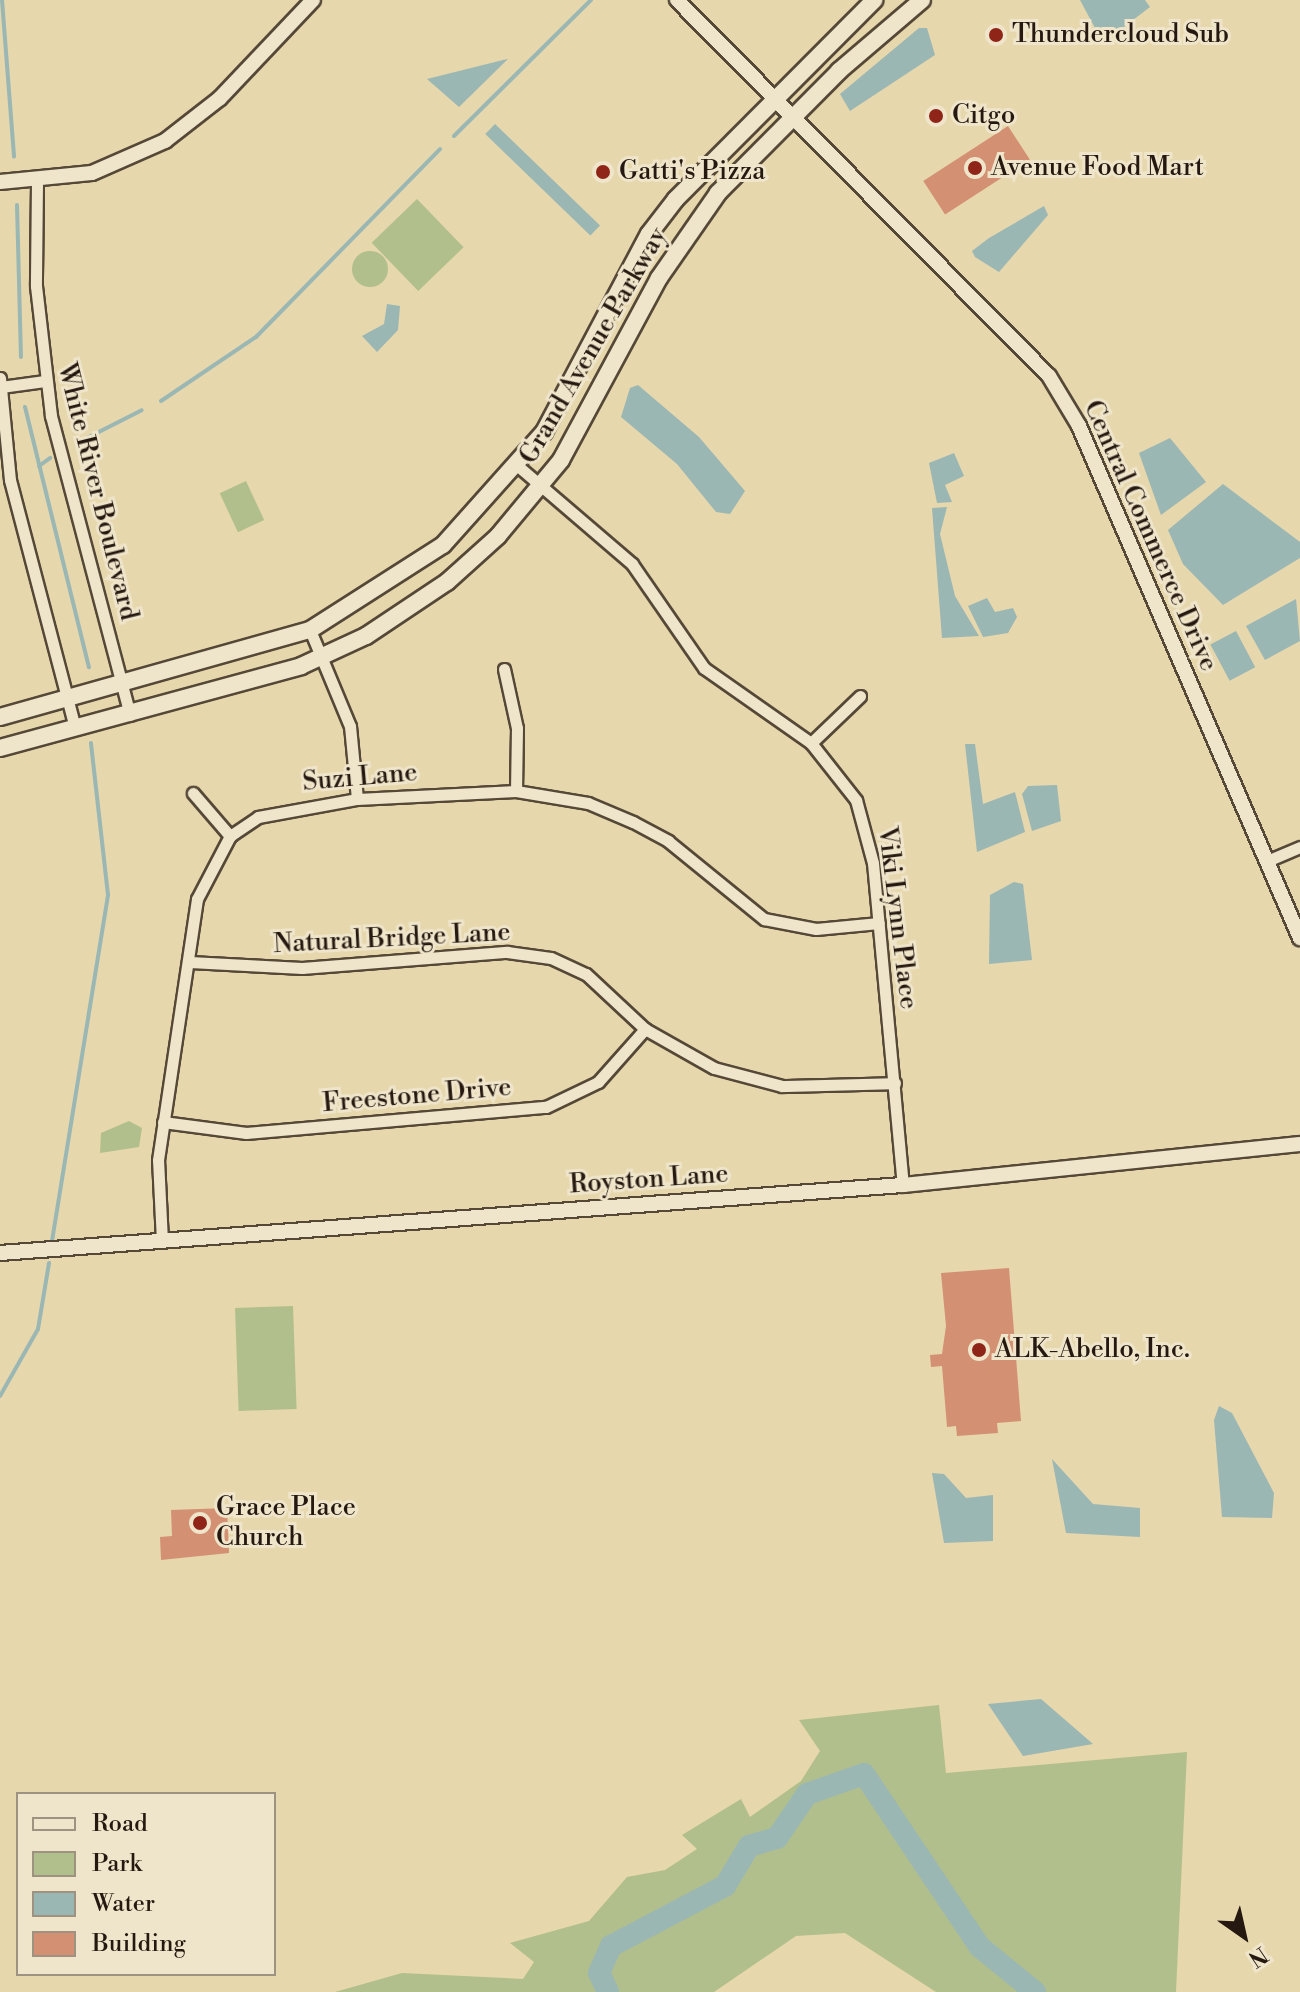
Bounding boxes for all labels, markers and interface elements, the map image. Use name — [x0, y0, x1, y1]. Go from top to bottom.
place label: Thundercloud Sub — [1012, 19, 1229, 51]
marker: Thundercloud Sub — [987, 26, 1005, 44]
place label: Citgo — [952, 100, 1015, 132]
marker: Citgo — [927, 107, 945, 125]
place label: Avenue Food Mart — [991, 152, 1204, 184]
place label: Gatti's Pizza — [619, 156, 765, 188]
marker: Avenue Food Mart — [966, 159, 984, 177]
marker: Gatti's Pizza — [594, 163, 612, 181]
street label: Grand Avenue Parkway — [514, 222, 674, 470]
street label: White River Boulevard — [50, 360, 144, 624]
street label: Central Commerce Drive — [1076, 396, 1224, 676]
street label: Suzi Lane — [301, 757, 419, 799]
street label: Viki Lynn Place — [870, 825, 924, 1011]
street label: Natural Bridge Lane — [273, 917, 511, 961]
street label: Freestone Drive — [321, 1072, 513, 1120]
street label: Royston Lane — [568, 1159, 730, 1201]
place label: ALK-Abello, Inc. — [995, 1334, 1190, 1366]
marker: ALK-Abello, Inc. — [970, 1341, 988, 1359]
place label: Grace Place Church — [216, 1492, 356, 1554]
marker: Grace Place Church — [191, 1514, 209, 1532]
legend — [16, 1792, 276, 1976]
text: Road — [92, 1809, 148, 1839]
text: Park — [92, 1849, 142, 1879]
text: Water — [92, 1889, 155, 1919]
north arrow — [1204, 1896, 1284, 1976]
text: Building — [92, 1929, 186, 1959]
text: N — [1243, 1940, 1272, 1972]

